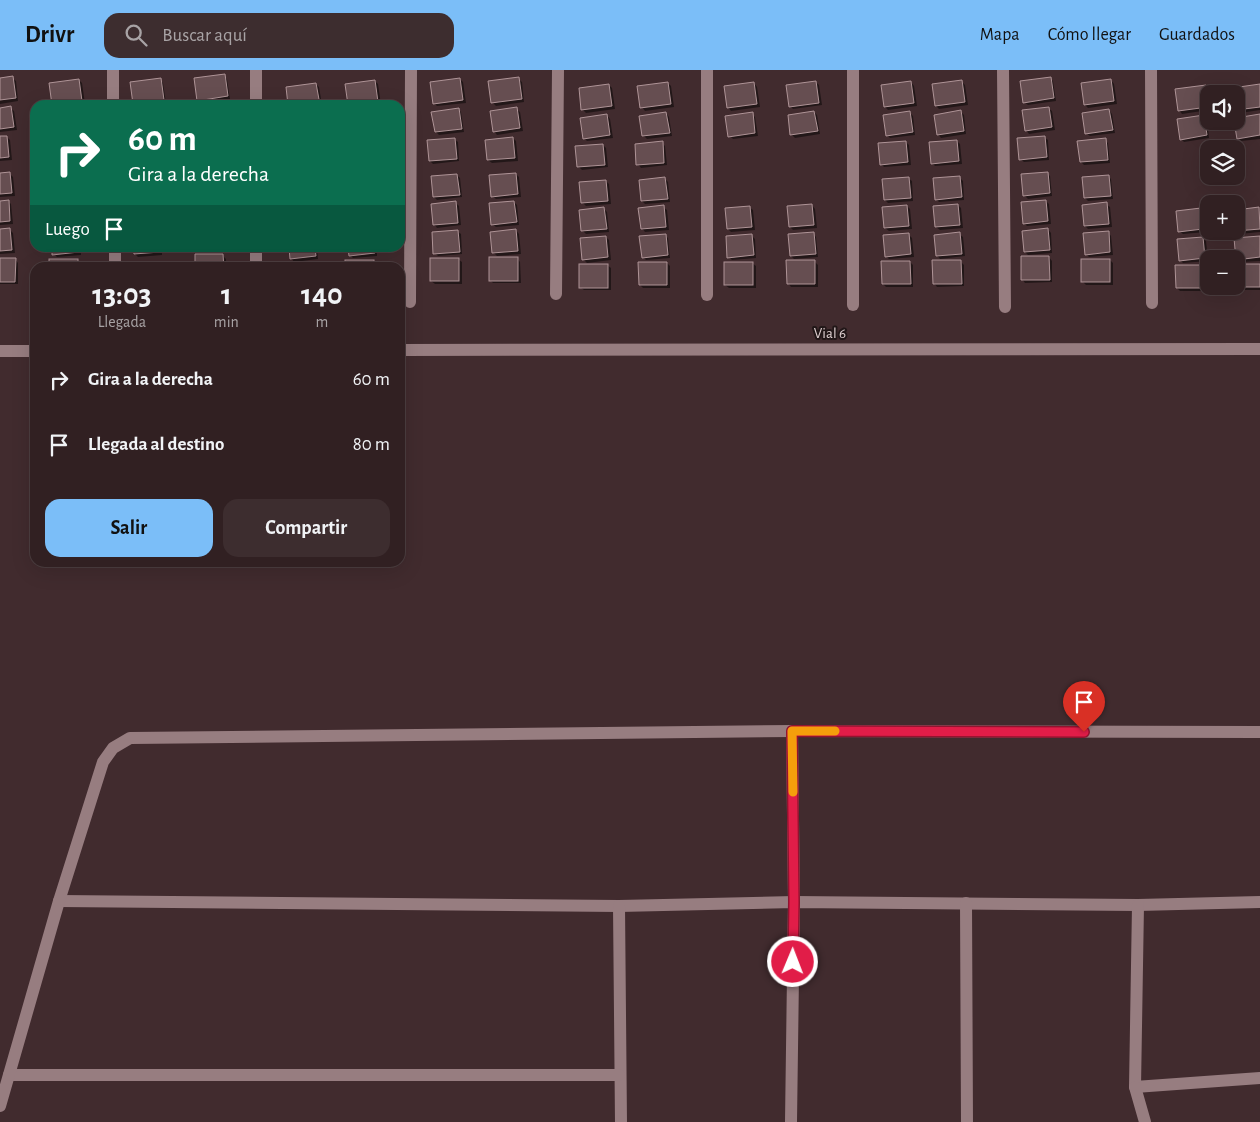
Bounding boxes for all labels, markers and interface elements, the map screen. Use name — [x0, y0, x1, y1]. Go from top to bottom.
search box — [104, 13, 454, 58]
icon: search — [122, 21, 150, 49]
text: Drivr — [25, 23, 74, 47]
text: Buscar aquí — [162, 26, 247, 45]
text: Mapa — [980, 26, 1020, 44]
text: Cómo llegar — [1048, 26, 1131, 44]
text: Guardados — [1159, 26, 1235, 44]
map controls — [1200, 85, 1245, 295]
button: sound — [1200, 85, 1245, 130]
icon: right — [45, 120, 110, 185]
text: 60 m — [128, 122, 197, 157]
button: layers — [1200, 140, 1245, 185]
text: Gira a la derecha — [128, 163, 269, 185]
button: + — [1200, 195, 1245, 240]
icon: arrive — [100, 215, 128, 243]
text: Luego — [45, 220, 90, 239]
button: − — [1200, 250, 1245, 295]
text: 13:03 — [92, 280, 152, 310]
text: 1 — [221, 280, 232, 310]
text: 140 — [301, 280, 343, 310]
text: Llegada — [98, 314, 146, 330]
text: min — [214, 314, 239, 330]
text: m — [315, 314, 328, 330]
street label: Vial 6 — [814, 326, 846, 341]
icon: right — [45, 366, 73, 394]
text: Gira a la derecha — [88, 370, 213, 389]
text: 60 m — [353, 370, 390, 389]
icon: arrive — [45, 431, 73, 459]
text: Llegada al destino — [88, 435, 225, 454]
text: 80 m — [353, 435, 390, 454]
button: Salir — [45, 499, 213, 557]
button: Compartir — [223, 499, 390, 557]
pin — [1063, 681, 1105, 732]
icon: arrive — [1070, 688, 1098, 716]
position arrow — [766, 935, 818, 987]

